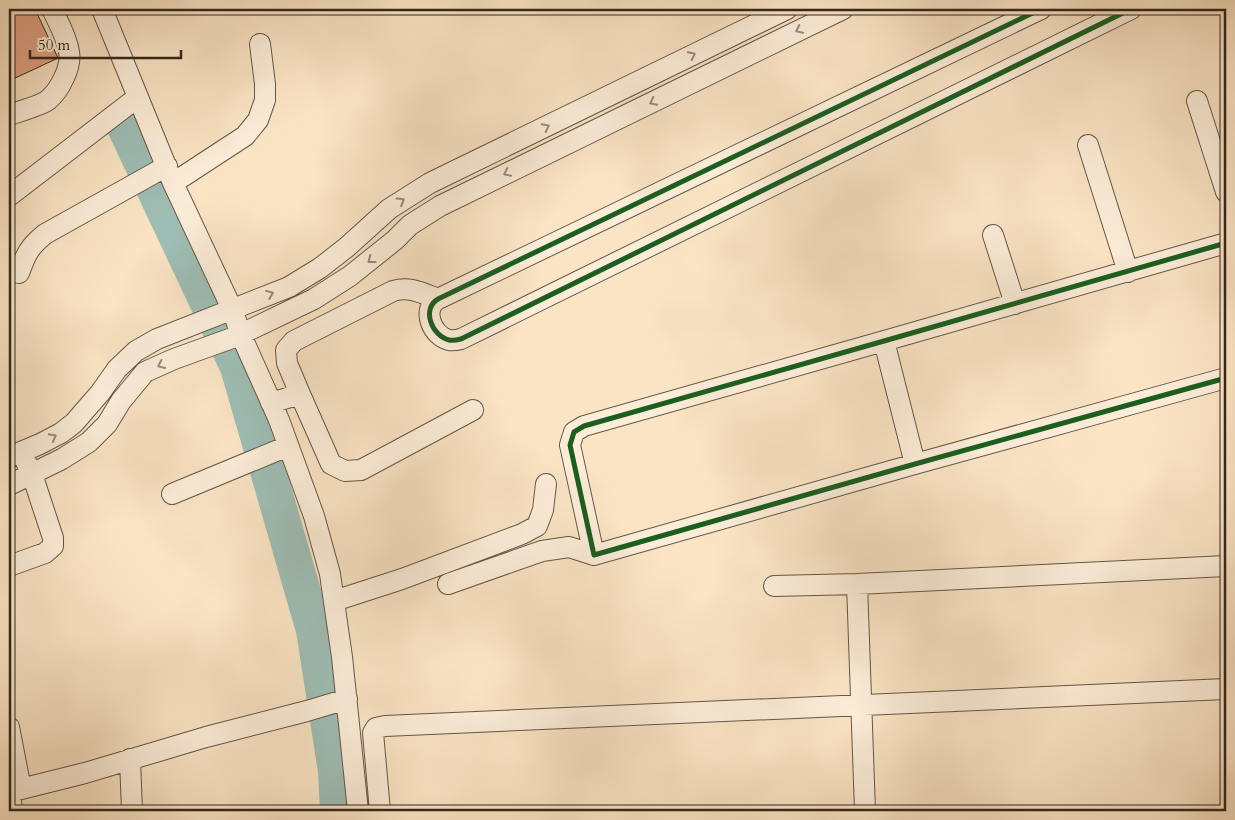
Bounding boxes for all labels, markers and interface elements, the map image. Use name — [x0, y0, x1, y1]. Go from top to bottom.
one-way arrow — [795, 24, 804, 34]
scale bar — [30, 28, 181, 60]
text: 50 m — [38, 35, 70, 55]
one-way arrow — [686, 51, 695, 61]
one-way arrow — [649, 95, 658, 106]
one-way arrow — [541, 123, 550, 133]
one-way arrow — [503, 167, 512, 177]
one-way arrow — [396, 198, 405, 208]
one-way arrow — [368, 254, 377, 262]
one-way arrow — [265, 290, 274, 301]
one-way arrow — [157, 359, 166, 369]
one-way arrow — [48, 433, 57, 443]

